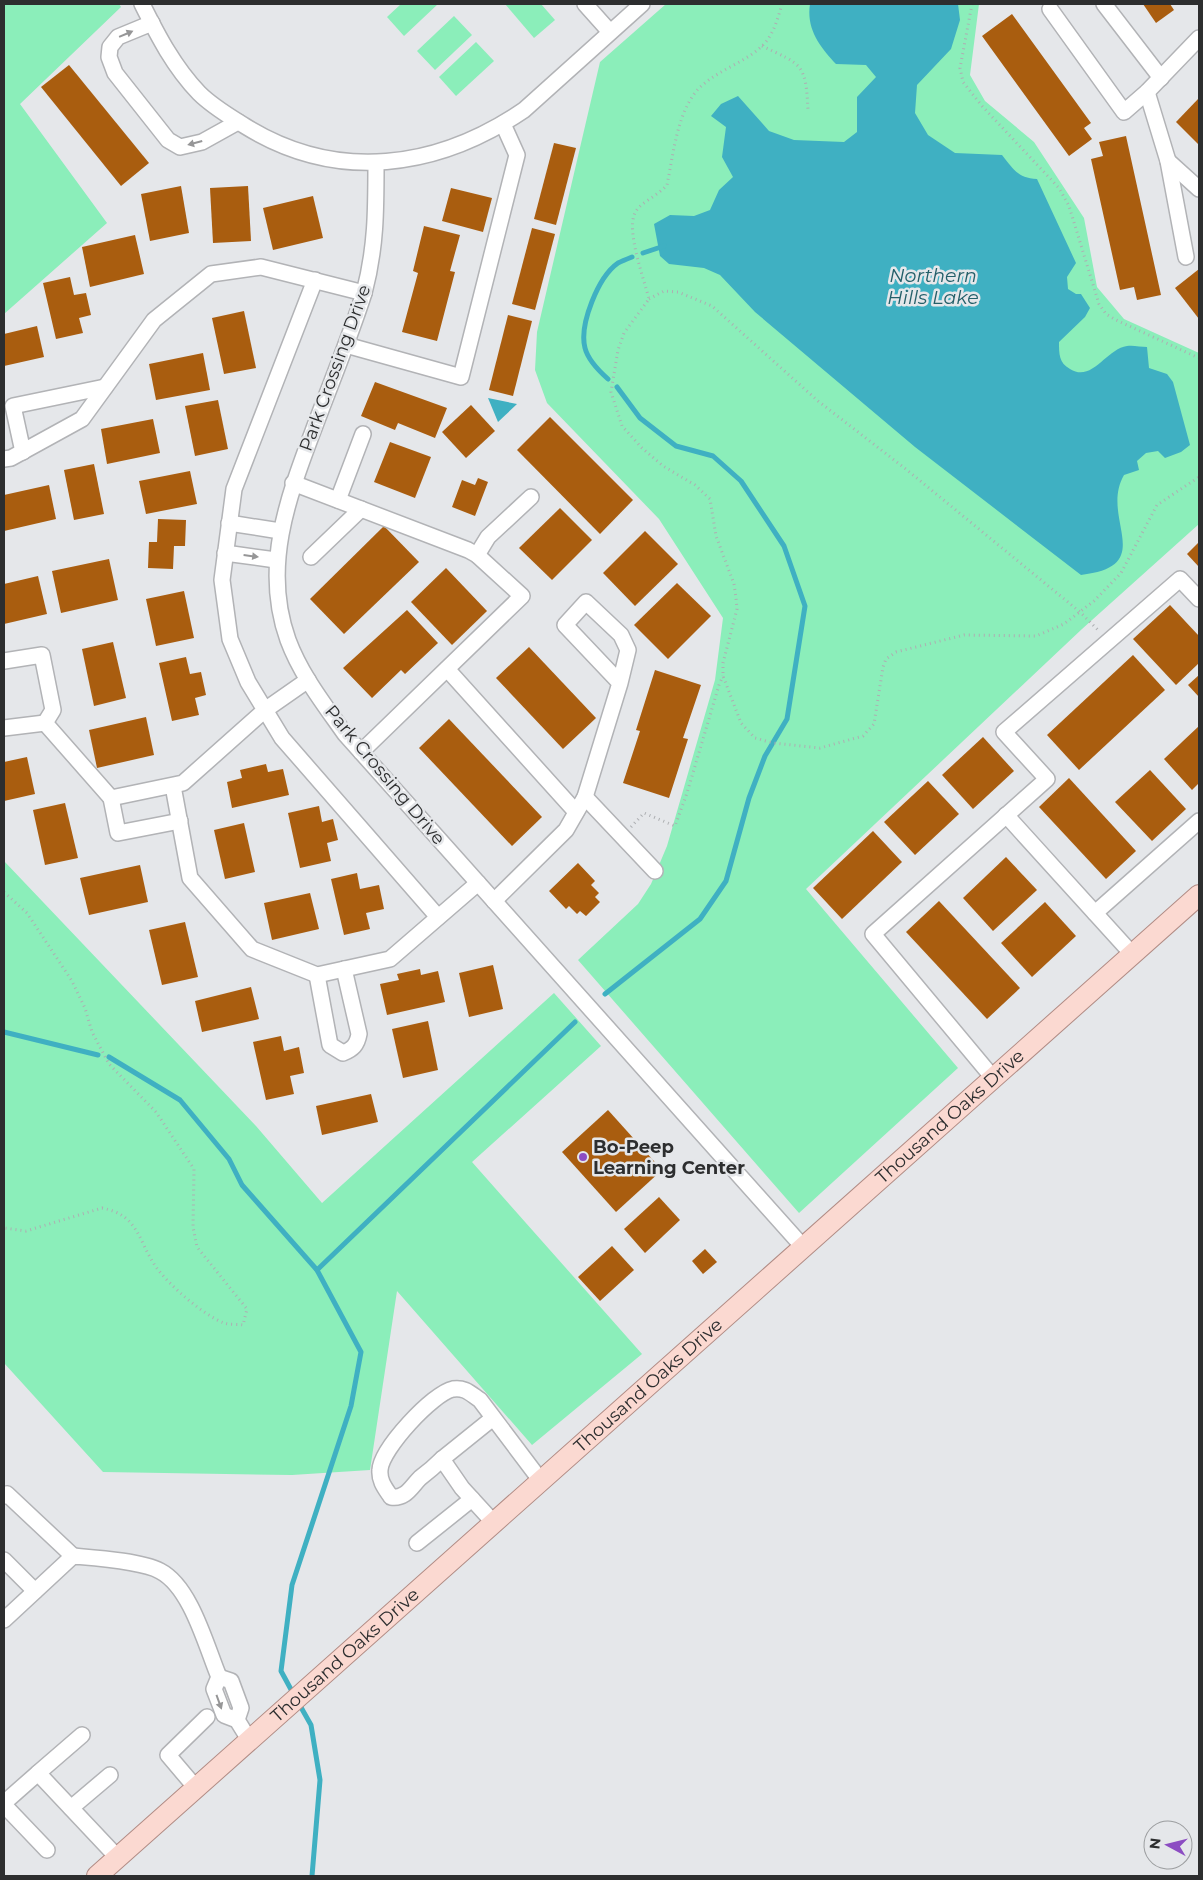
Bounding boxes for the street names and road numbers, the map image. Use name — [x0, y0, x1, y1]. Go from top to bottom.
street label: Park Crossing Drive — [295, 282, 375, 454]
street label: Park Crossing Drive — [320, 701, 450, 849]
street label: Thousand Oaks Drive — [871, 1045, 1029, 1189]
street label: Thousand Oaks Drive — [569, 1313, 727, 1457]
street label: Thousand Oaks Drive — [266, 1583, 424, 1727]

